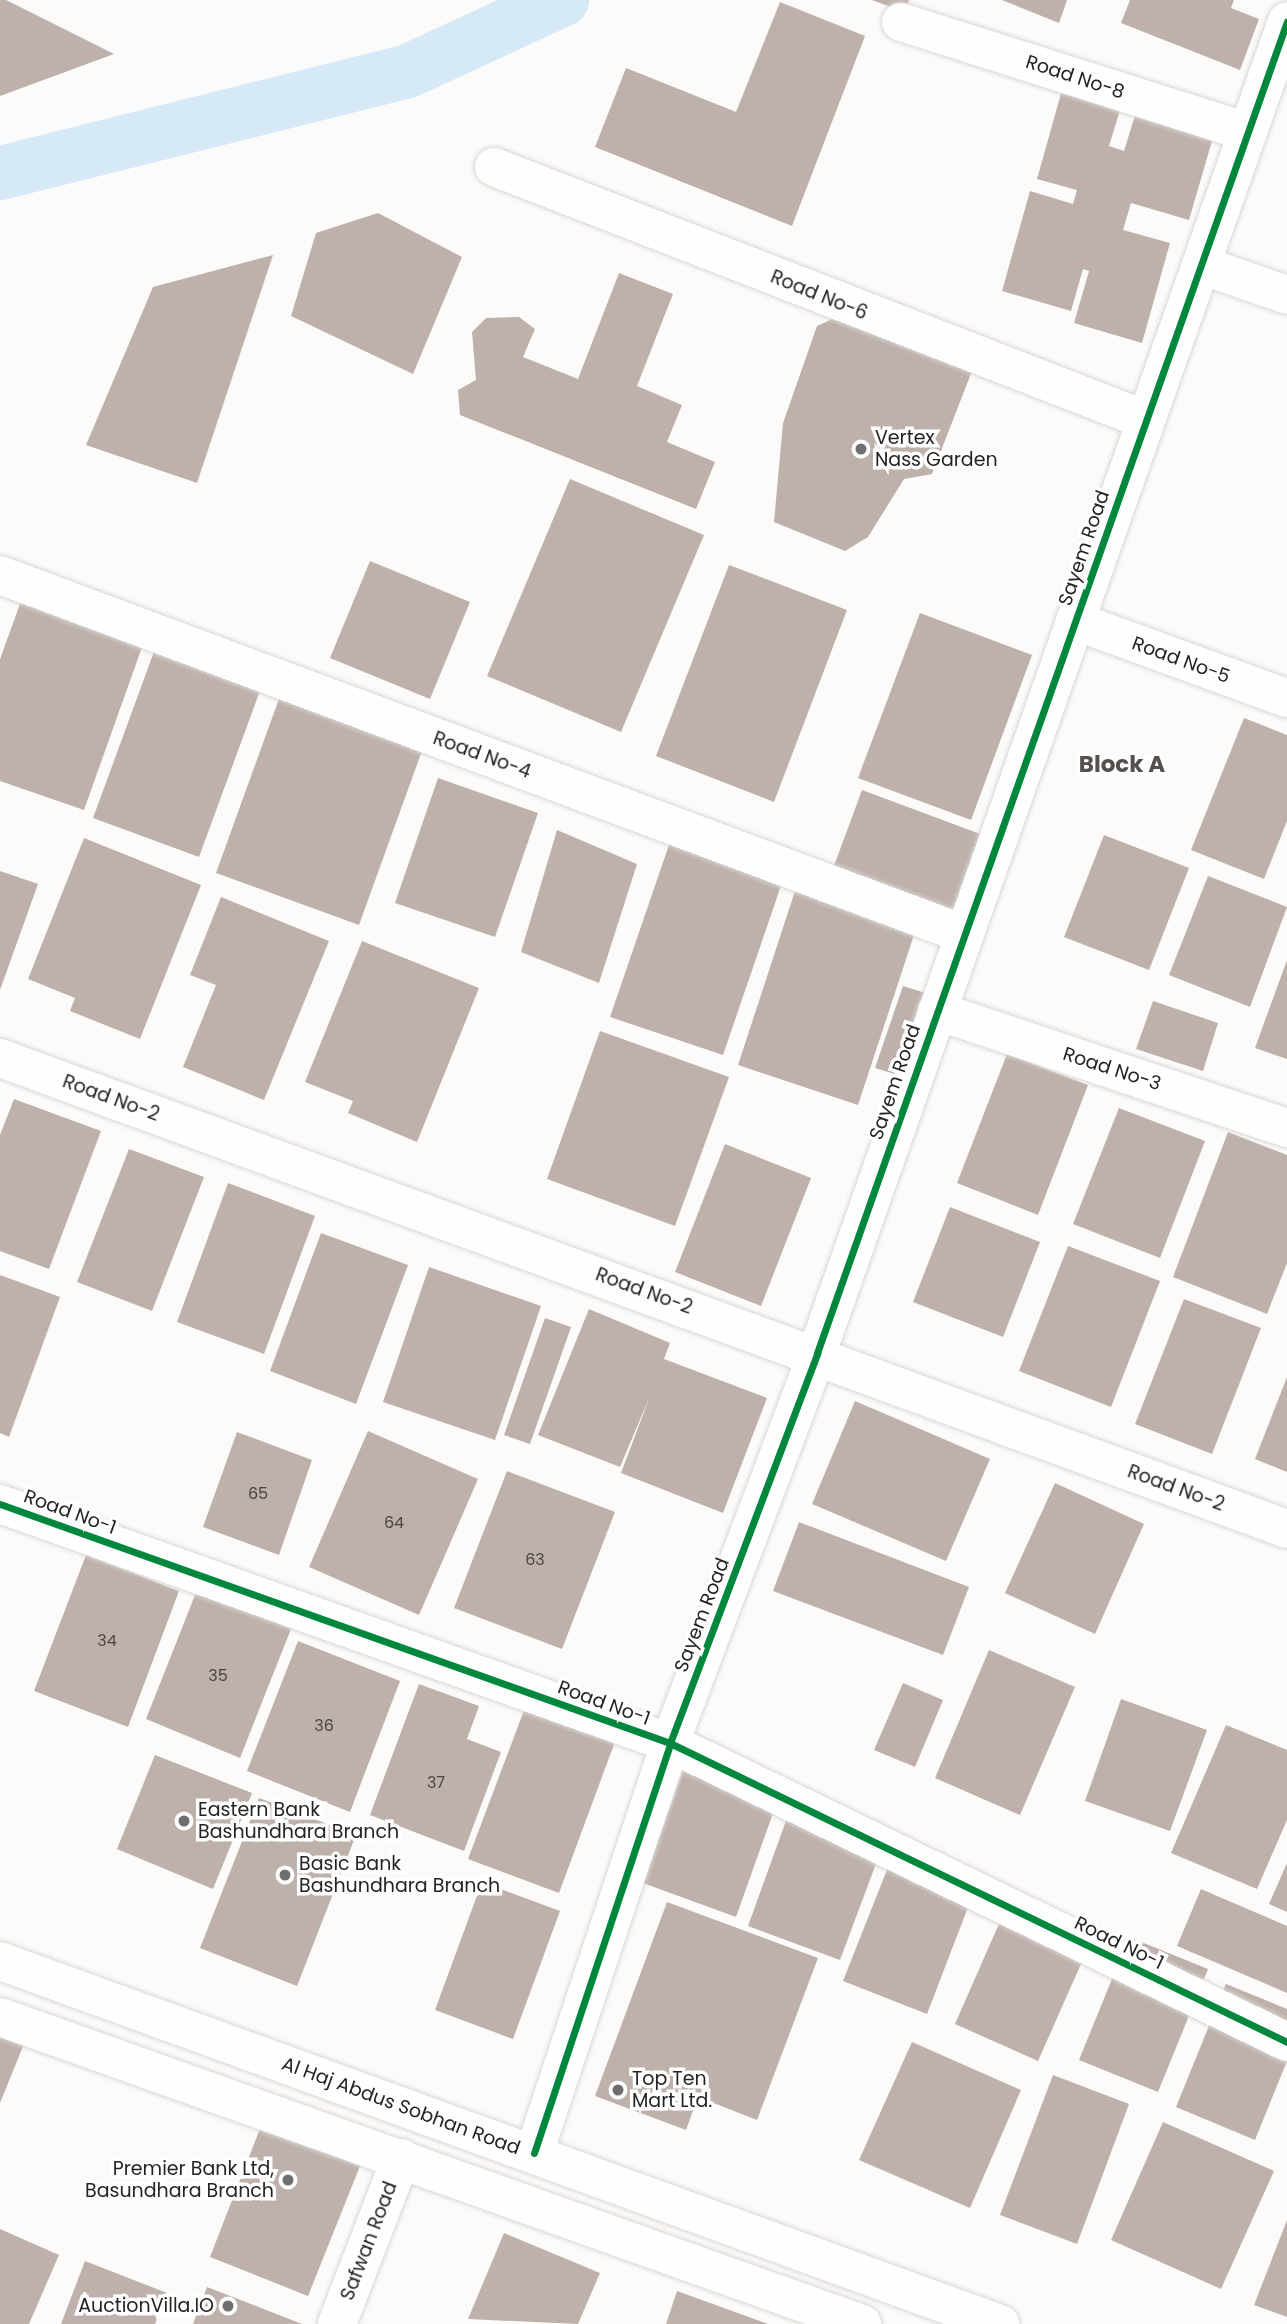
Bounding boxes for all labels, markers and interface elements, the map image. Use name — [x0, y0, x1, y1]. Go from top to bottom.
street label: Road No-8 — [1023, 50, 1127, 104]
street label: Road No-6 — [767, 265, 871, 325]
place label: Vertex Nass Garden — [875, 427, 998, 471]
marker: Vertex Nass Garden — [853, 441, 869, 457]
street label: Sayem Road — [1054, 487, 1114, 609]
street label: Road No-5 — [1129, 632, 1233, 688]
street label: Road No-4 — [430, 727, 534, 783]
district label: Block A — [1079, 750, 1165, 778]
street label: Sayem Road — [865, 1021, 925, 1143]
street label: Road No-3 — [1060, 1042, 1164, 1096]
street label: Road No-2 — [59, 1070, 163, 1126]
street label: Road No-2 — [592, 1263, 696, 1319]
street label: Road No-2 — [1124, 1460, 1228, 1516]
house number: 65 — [248, 1484, 268, 1504]
street label: Road No-1 — [21, 1485, 119, 1539]
house number: 64 — [384, 1513, 404, 1533]
house number: 63 — [525, 1550, 545, 1570]
street label: Sayem Road — [670, 1555, 734, 1675]
house number: 34 — [97, 1631, 117, 1651]
house number: 35 — [208, 1666, 228, 1686]
street label: Road No-1 — [555, 1676, 653, 1730]
house number: 36 — [314, 1716, 334, 1736]
house number: 37 — [427, 1773, 445, 1793]
place label: Eastern Bank Bashundhara Branch — [198, 1799, 399, 1843]
marker: Eastern Bank Bashundhara Branch — [176, 1813, 192, 1829]
place label: Basic Bank Bashundhara Branch — [299, 1853, 500, 1897]
marker: Basic Bank Bashundhara Branch — [277, 1867, 293, 1883]
street label: Road No-1 — [1071, 1912, 1167, 1974]
street label: Al Haj Abdus Sobhan Road — [279, 2052, 523, 2160]
place label: Top Ten Mart Ltd. — [632, 2068, 712, 2112]
marker: Top Ten Mart Ltd. — [610, 2082, 626, 2098]
place label: Premier Bank Ltd, Basundhara Branch — [85, 2158, 274, 2202]
marker: Premier Bank Ltd, Basundhara Branch — [280, 2172, 296, 2188]
street label: Safwan Road — [336, 2178, 402, 2304]
place label: AuctionVilla.IO — [78, 2295, 214, 2317]
marker: AuctionVilla.IO — [220, 2298, 236, 2314]

